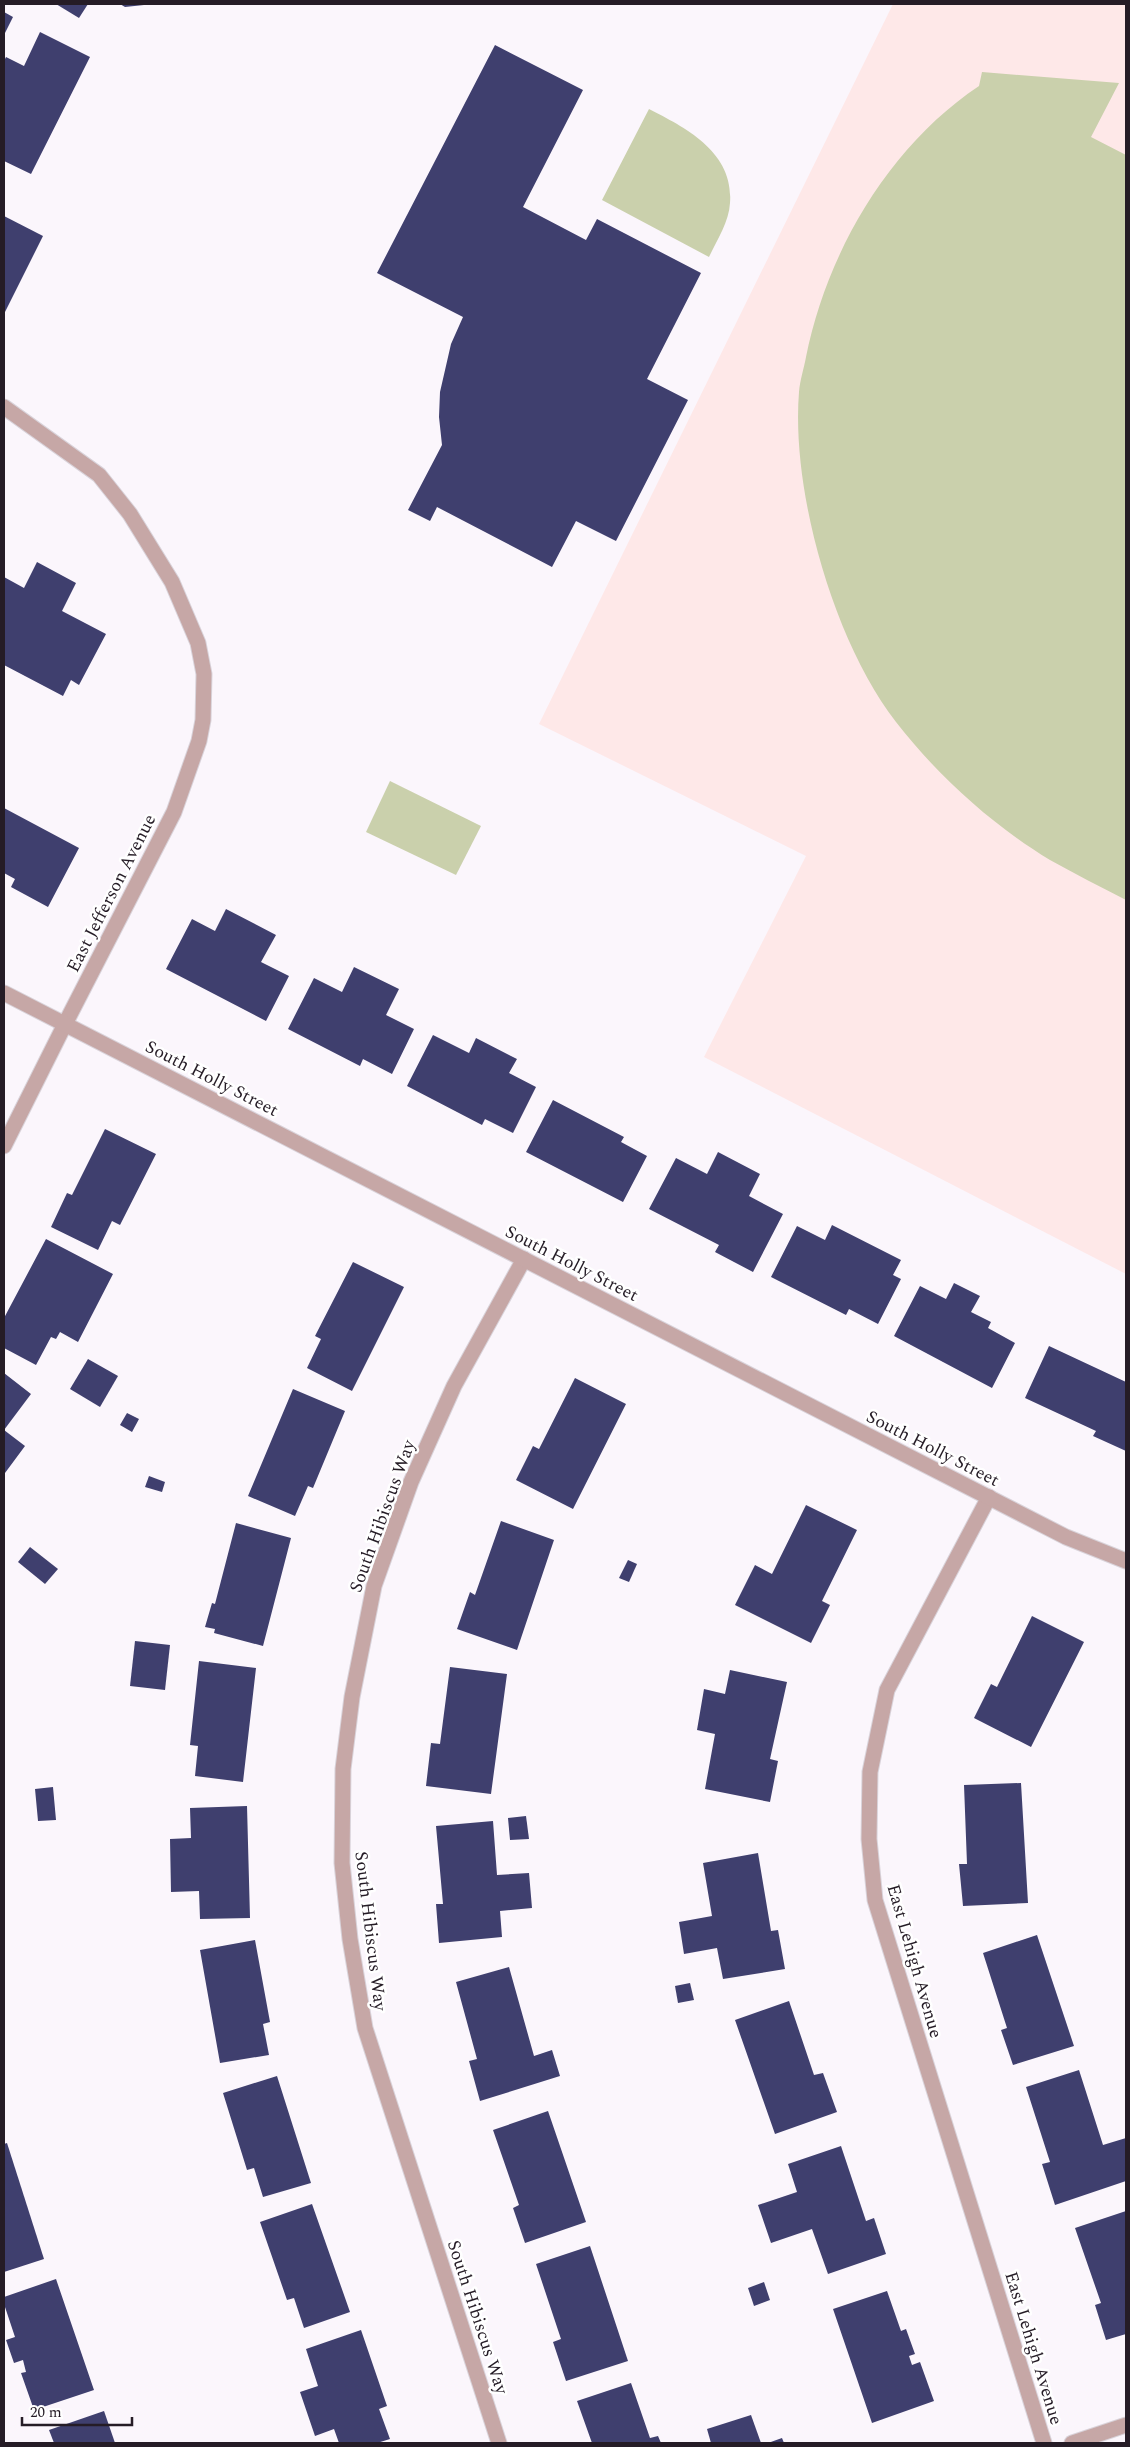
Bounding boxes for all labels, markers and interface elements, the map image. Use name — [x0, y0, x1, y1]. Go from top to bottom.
street label: East Jefferson Avenue — [60, 809, 163, 977]
street label: South Holly Street — [140, 1033, 283, 1124]
street label: South Holly Street — [500, 1218, 643, 1309]
street label: South Holly Street — [861, 1403, 1004, 1494]
street label: South Hibiscus Way — [342, 1435, 423, 1596]
street label: South Hibiscus Way — [347, 1850, 394, 2014]
street label: East Lehigh Avenue — [880, 1881, 949, 2041]
street label: South Hibiscus Way — [440, 2237, 516, 2399]
street label: East Lehigh Avenue — [997, 2268, 1070, 2428]
scale bar — [22, 2394, 132, 2426]
text: 20 m — [30, 2401, 62, 2424]

